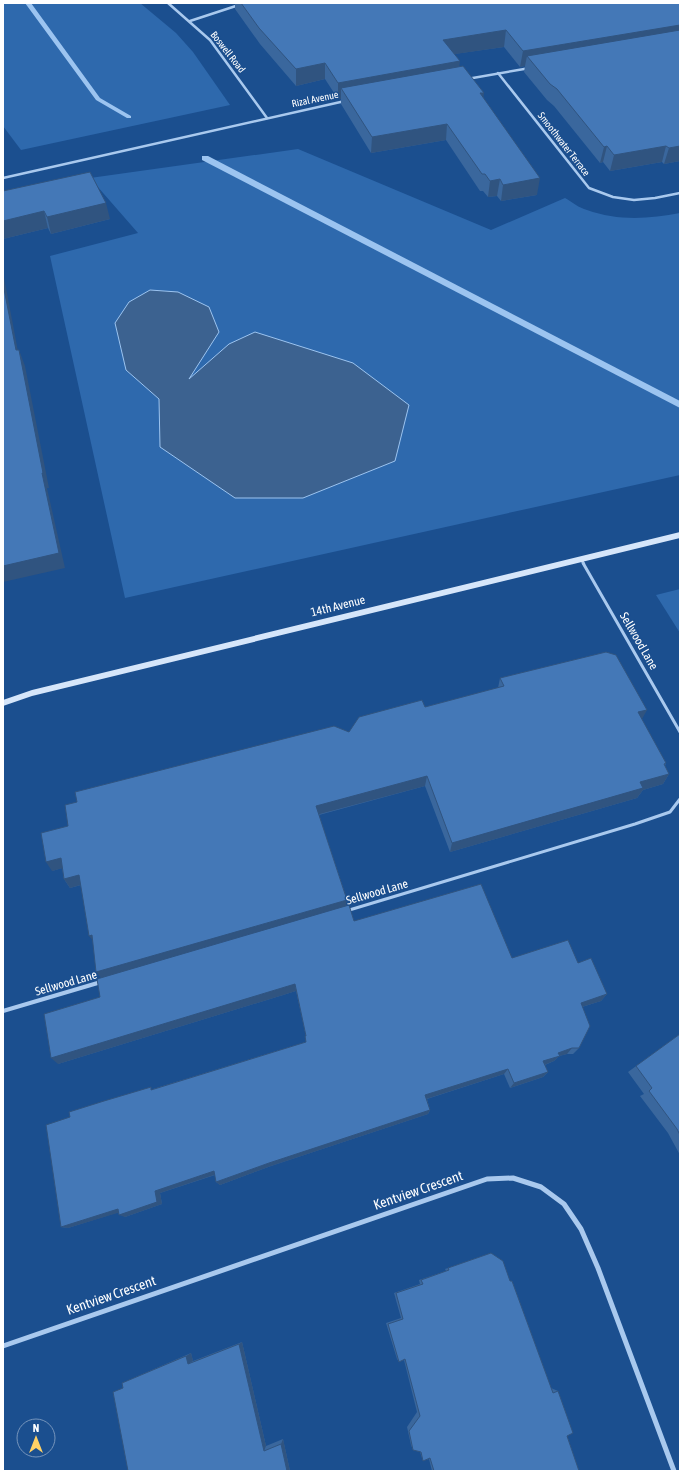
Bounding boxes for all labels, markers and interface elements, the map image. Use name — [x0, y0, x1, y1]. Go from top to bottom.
street label: Boswell Road — [209, 29, 248, 75]
street label: Rizal Avenue — [291, 89, 340, 109]
street label: Smoothwater Terrace — [536, 110, 593, 178]
street label: 14th Avenue — [309, 593, 367, 619]
street label: Sellwood Lane — [617, 610, 661, 672]
street label: Sellwood Lane — [344, 876, 410, 908]
street label: Sellwood Lane — [33, 967, 99, 999]
street label: Kentview Crescent — [371, 1167, 465, 1213]
street label: Kentview Crescent — [64, 1272, 158, 1318]
north arrow — [16, 1418, 56, 1458]
text: N — [33, 1422, 39, 1434]

